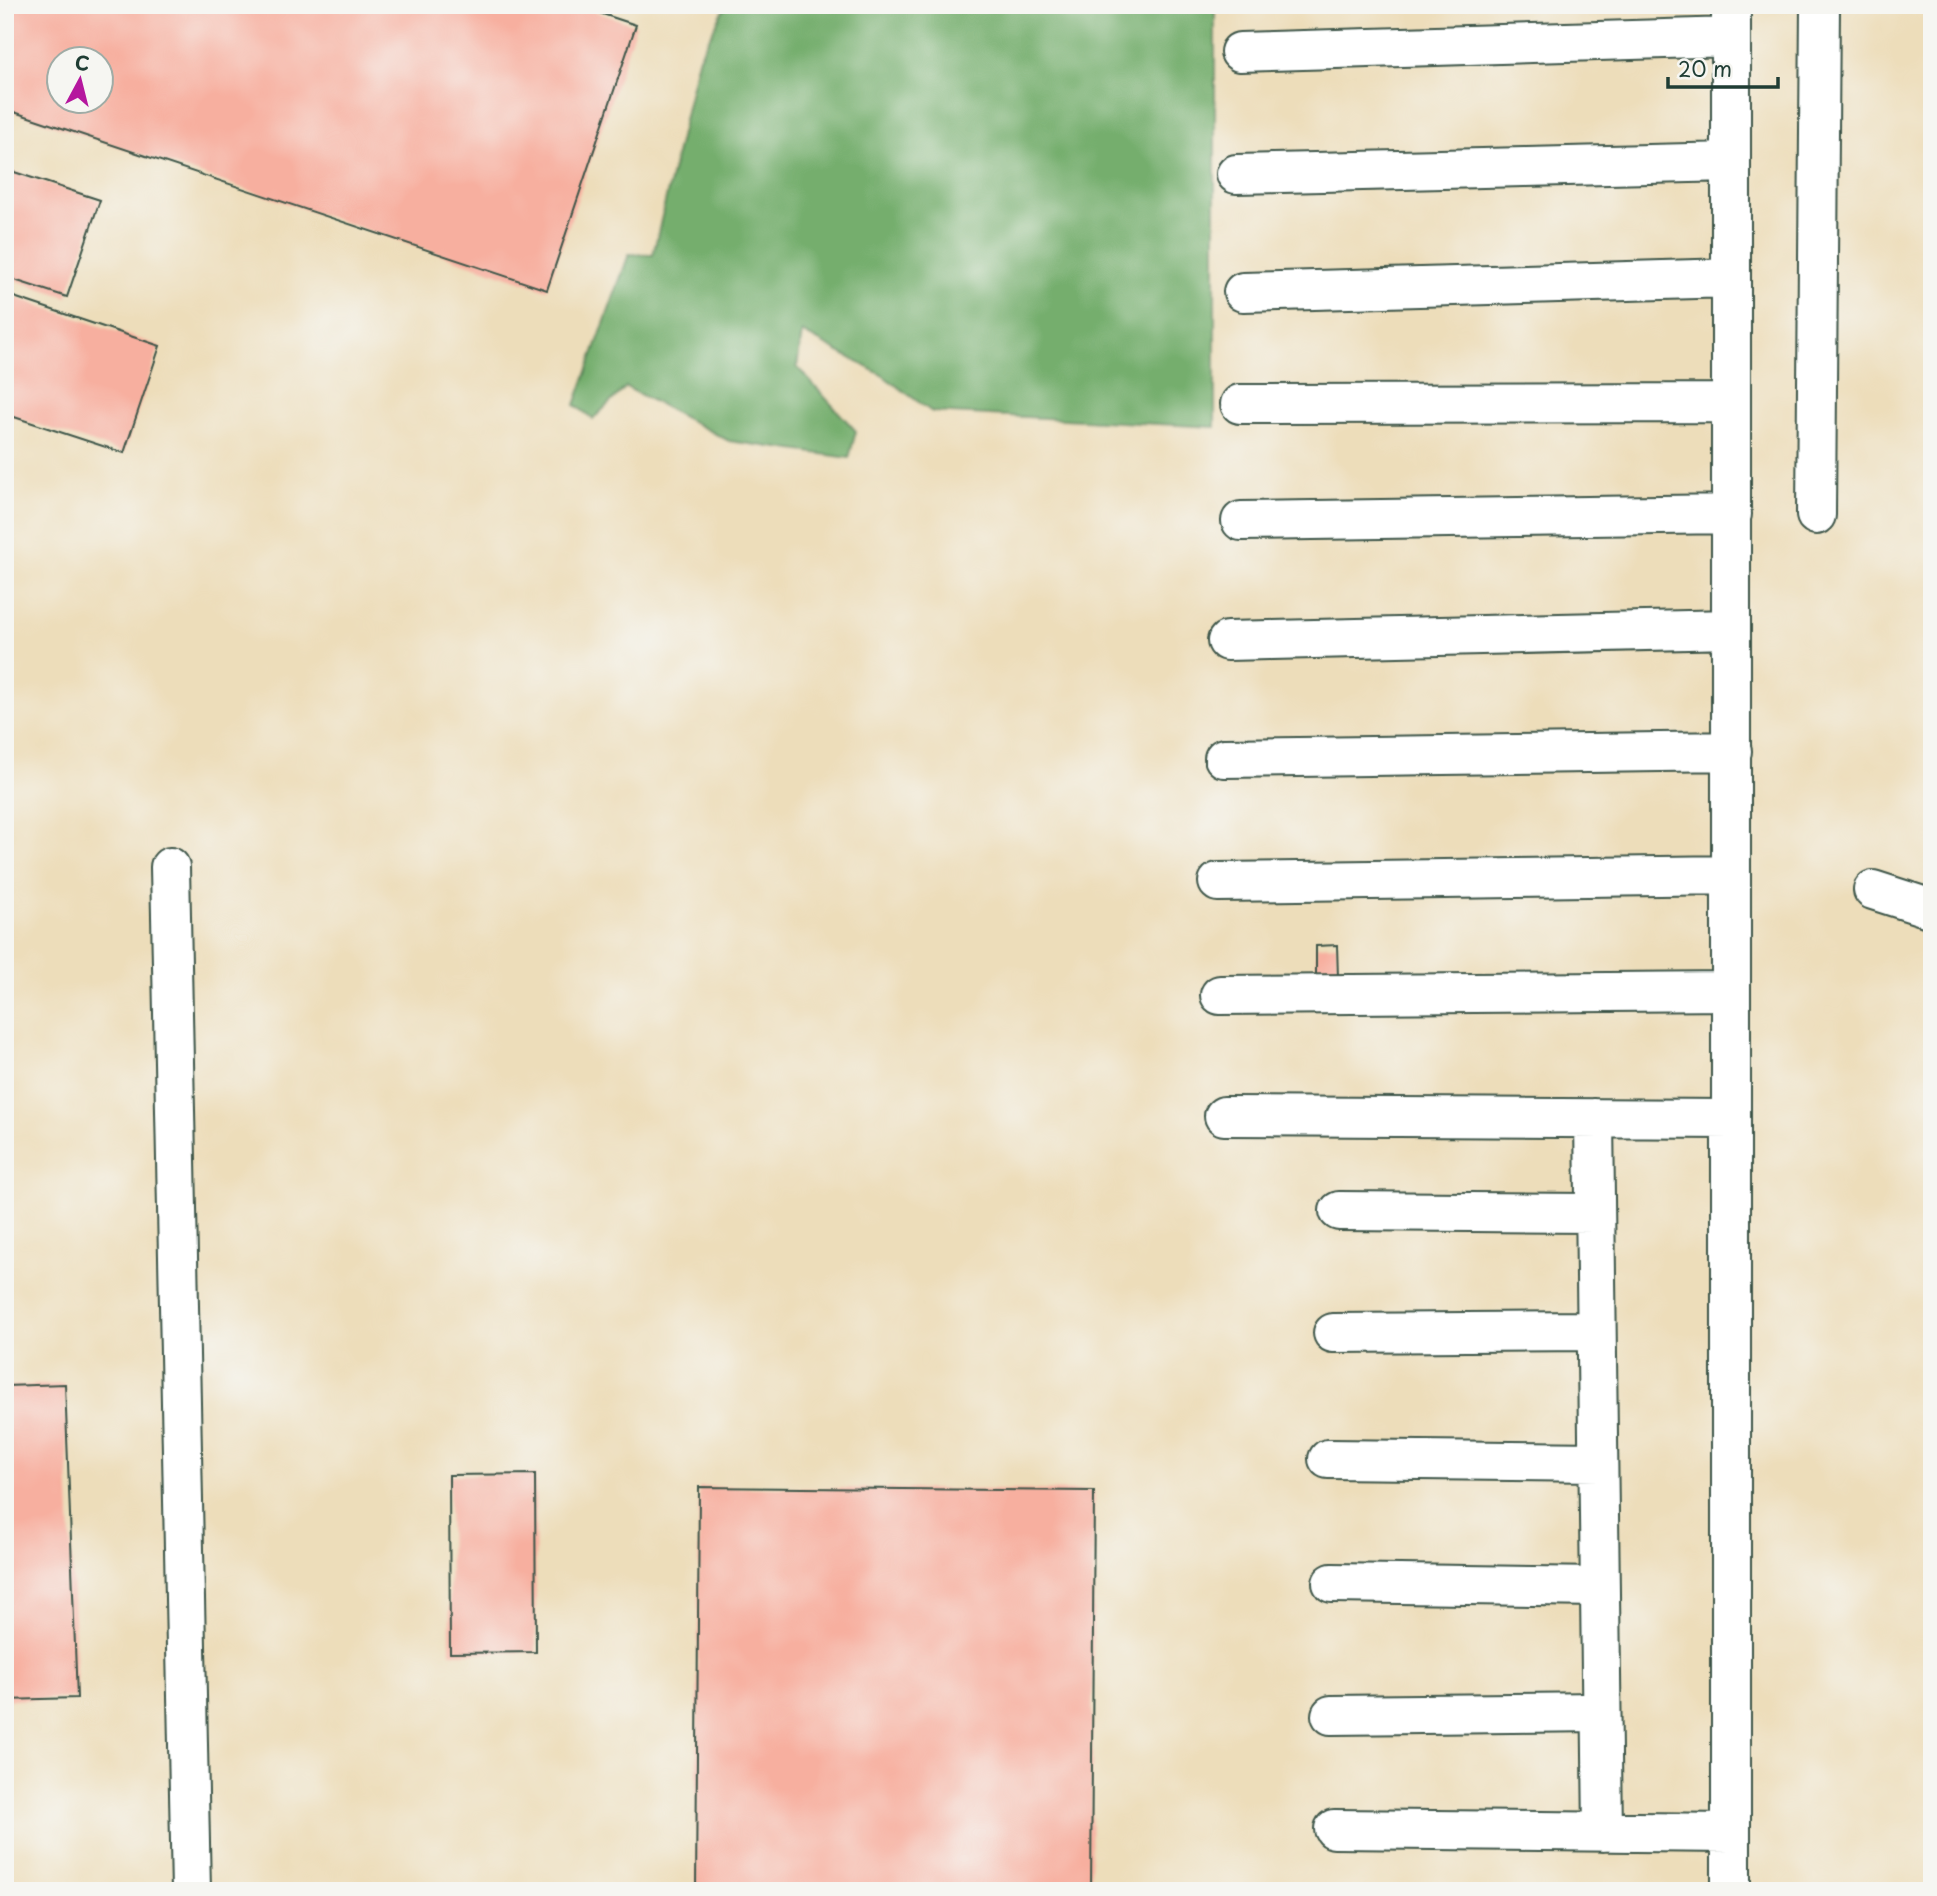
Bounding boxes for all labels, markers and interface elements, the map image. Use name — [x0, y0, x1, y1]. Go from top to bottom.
north arrow — [46, 46, 116, 116]
scale bar — [1668, 46, 1778, 90]
text: С — [73, 47, 91, 77]
text: 20 m — [1678, 52, 1732, 84]

